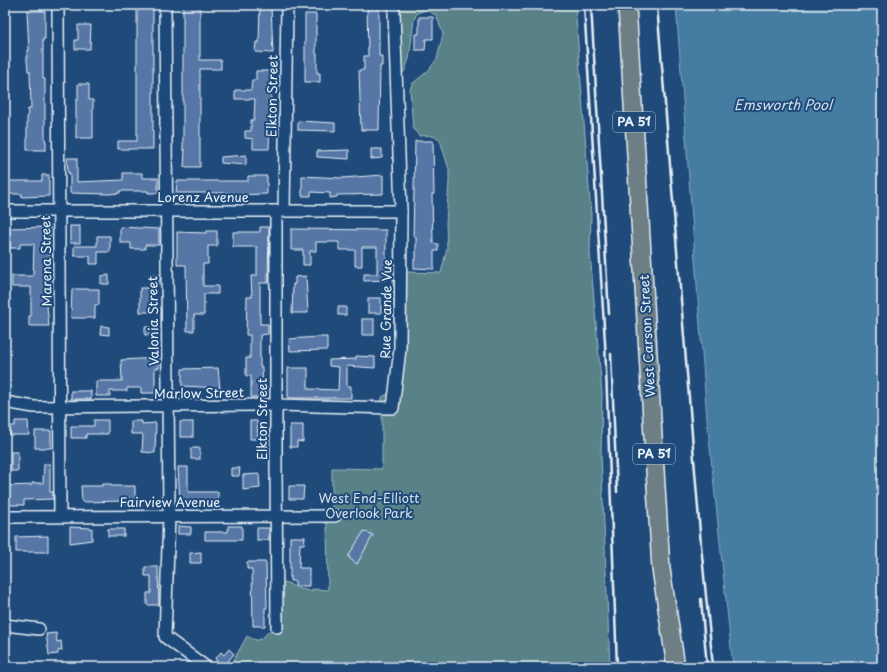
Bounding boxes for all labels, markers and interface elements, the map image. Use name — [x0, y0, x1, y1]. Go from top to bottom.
street label: Elkton Street — [261, 55, 282, 137]
water label: Emsworth Pool — [734, 94, 834, 115]
road number: PA 51 — [613, 112, 655, 132]
street label: Lorenz Avenue — [157, 187, 249, 206]
street label: Marena Street — [35, 215, 56, 307]
street label: Rue Grande Vue — [375, 259, 396, 359]
street label: West Carson Street — [634, 274, 659, 398]
street label: Valonia Street — [142, 276, 163, 366]
street label: Elkton Street — [252, 378, 271, 460]
street label: Marlow Street — [154, 382, 244, 403]
road number: PA 51 — [633, 444, 675, 464]
park label: West End-Elliott Overlook Park — [319, 488, 419, 522]
street label: Fairview Avenue — [120, 492, 220, 511]

